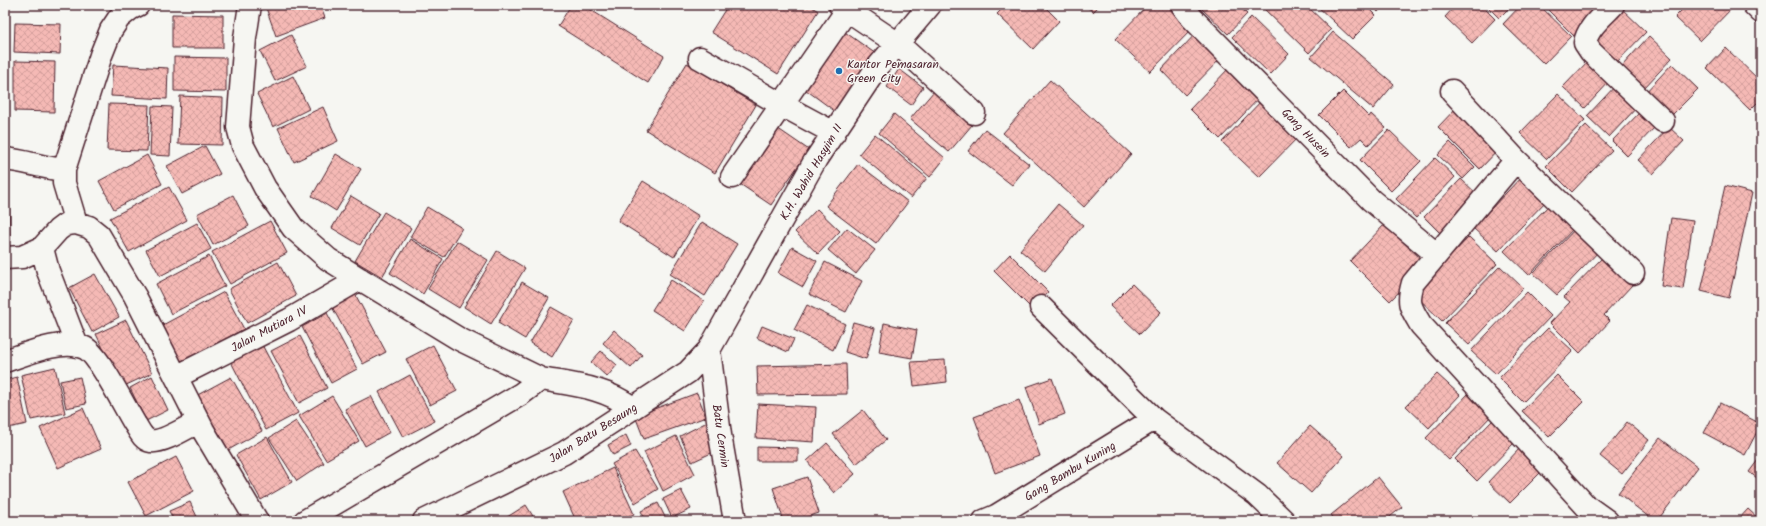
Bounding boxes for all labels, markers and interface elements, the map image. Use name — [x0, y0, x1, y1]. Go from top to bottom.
place label: Kantor Pemasaran Green City — [847, 55, 939, 88]
marker: Kantor Pemasaran Green City — [834, 66, 844, 76]
street label: Gang Husein — [1277, 104, 1335, 163]
street label: K.H. Wahid Hasyim II — [775, 120, 848, 224]
street label: Jalan Mutiara IV — [228, 301, 312, 358]
street label: Jalan Batu Besaung — [545, 398, 641, 468]
street label: Batu Cermin — [707, 403, 734, 469]
street label: Gang Bambu Kuning — [1021, 436, 1120, 506]

